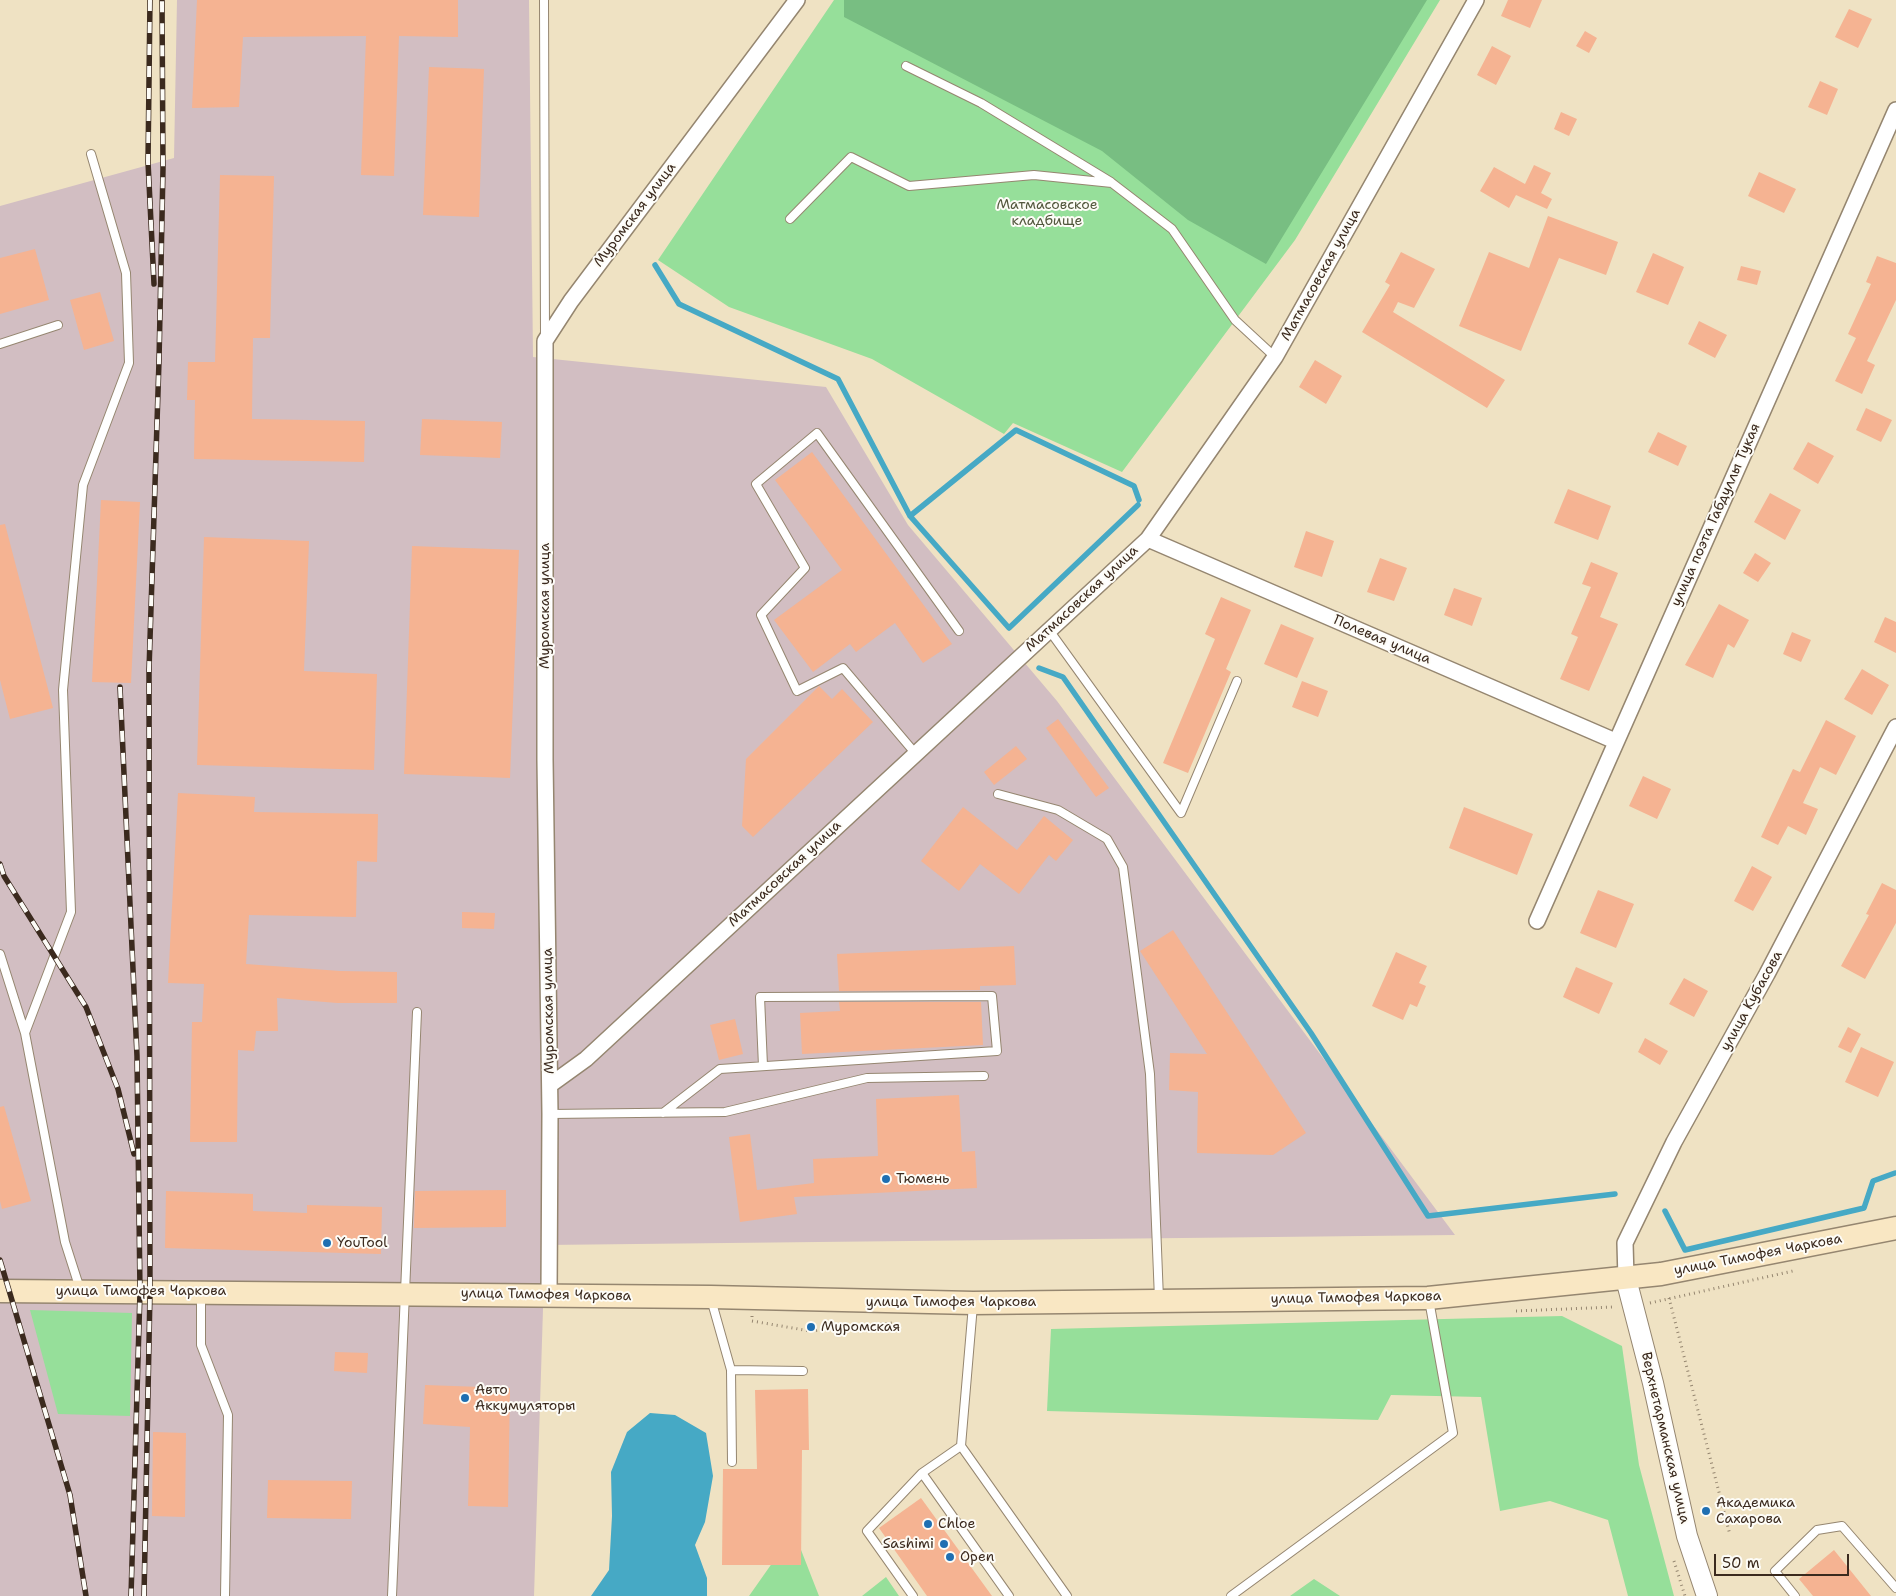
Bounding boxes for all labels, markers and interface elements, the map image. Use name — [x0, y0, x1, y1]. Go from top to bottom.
street label: Муромская улица — [590, 160, 680, 270]
park label: Матмасовское кладбище — [996, 197, 1098, 230]
street label: Матмасовская улица — [1278, 206, 1364, 344]
street label: улица поэта Габдуллы Тукая — [1668, 421, 1764, 609]
street label: Матмасовская улица — [1022, 542, 1142, 656]
street label: Муромская улица — [537, 543, 553, 669]
street label: Полевая улица — [1331, 612, 1433, 668]
street label: Матмасовская улица — [725, 817, 845, 931]
street label: Муромская улица — [539, 948, 559, 1074]
street label: улица Кубасова — [1718, 948, 1786, 1054]
place label: Тюмень — [896, 1171, 949, 1187]
marker: Тюмень — [880, 1173, 892, 1185]
street label: улица Тимофея Чаркова — [1673, 1230, 1843, 1280]
place label: YouTool — [337, 1235, 387, 1251]
marker: YouTool — [321, 1237, 333, 1249]
street label: улица Тимофея Чаркова — [56, 1283, 226, 1299]
street label: улица Тимофея Чаркова — [461, 1285, 631, 1305]
street label: улица Тимофея Чаркова — [1271, 1288, 1441, 1308]
street label: улица Тимофея Чаркова — [866, 1294, 1036, 1310]
place label: Муромская — [821, 1319, 900, 1335]
marker: Муромская — [805, 1321, 817, 1333]
street label: Верхнетарманская улица — [1637, 1351, 1693, 1525]
place label: Авто Аккумуляторы — [475, 1382, 575, 1414]
marker: Авто Аккумуляторы — [459, 1392, 471, 1404]
place label: Академика Сахарова — [1716, 1495, 1795, 1528]
marker: Академика Сахарова — [1700, 1505, 1712, 1517]
place label: Chloe — [938, 1516, 975, 1532]
marker: Chloe — [922, 1518, 934, 1530]
place label: Sashimi — [883, 1536, 934, 1552]
marker: Sashimi — [938, 1538, 950, 1550]
scale bar — [1716, 1544, 1851, 1576]
place label: Open — [960, 1549, 994, 1565]
marker: Open — [944, 1551, 956, 1563]
text: 50 m — [1722, 1553, 1760, 1573]

